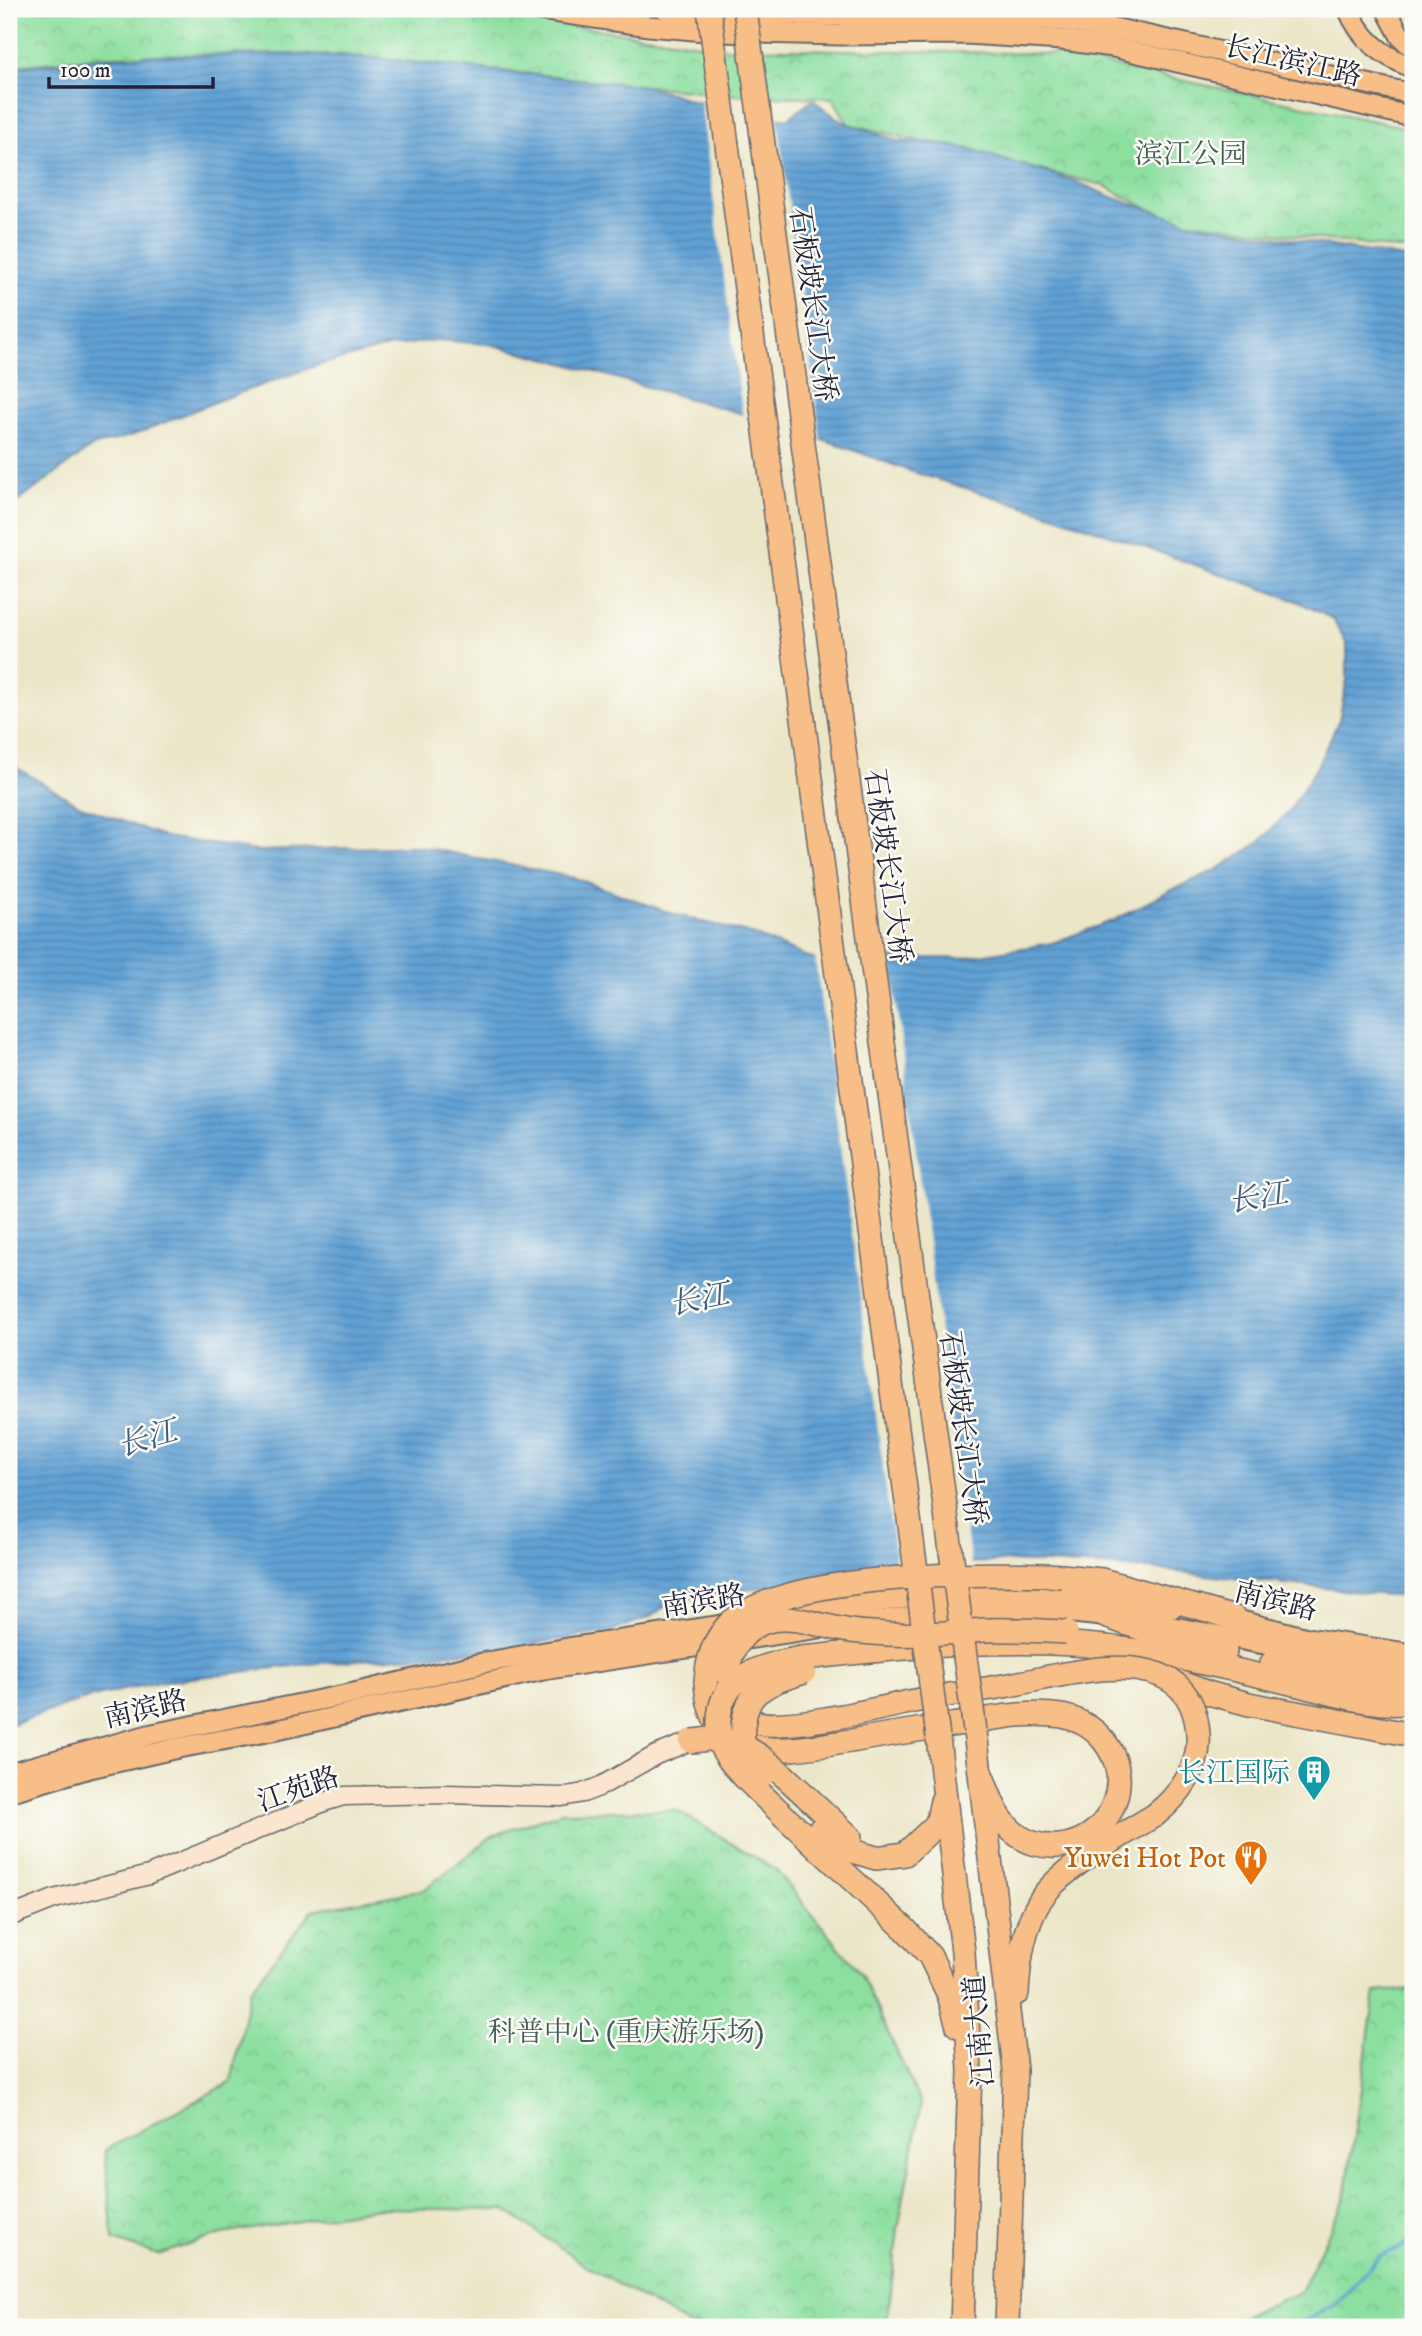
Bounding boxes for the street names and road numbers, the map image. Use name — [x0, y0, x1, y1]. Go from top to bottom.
street label: 长江滨江路 — [1221, 29, 1365, 94]
street label: 石板坡长江大桥 — [782, 205, 843, 404]
street label: 石板坡长江大桥 — [857, 767, 918, 966]
street label: 石板坡长江大桥 — [932, 1329, 993, 1528]
street label: 南滨路 — [1231, 1574, 1321, 1629]
street label: 南滨路 — [659, 1578, 747, 1625]
street label: 南滨路 — [100, 1683, 190, 1736]
street label: 江苑路 — [253, 1759, 344, 1820]
street label: 江南大道 — [957, 1974, 1002, 2088]

